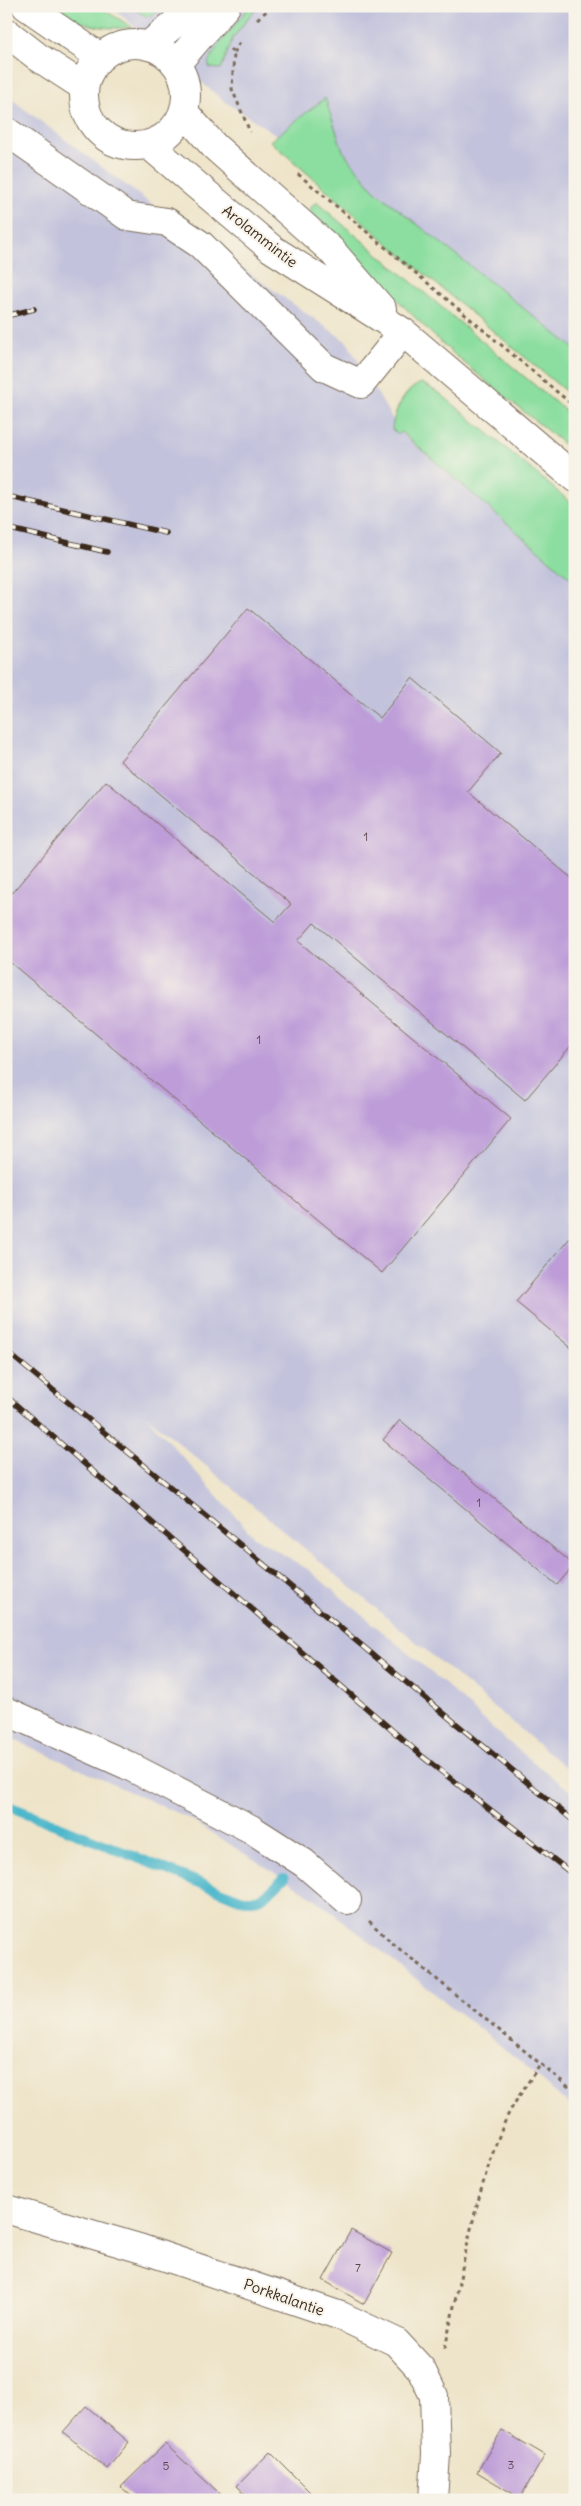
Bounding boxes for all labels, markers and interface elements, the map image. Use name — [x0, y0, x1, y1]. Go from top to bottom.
street label: Arolammintie — [218, 201, 302, 271]
house number: 1 — [364, 829, 368, 844]
house number: 1 — [257, 1032, 261, 1047]
house number: 1 — [477, 1495, 481, 1510]
house number: 7 — [355, 2260, 361, 2275]
street label: Porkkalantie — [241, 2274, 327, 2320]
house number: 3 — [508, 2457, 515, 2472]
house number: 5 — [163, 2458, 170, 2473]

